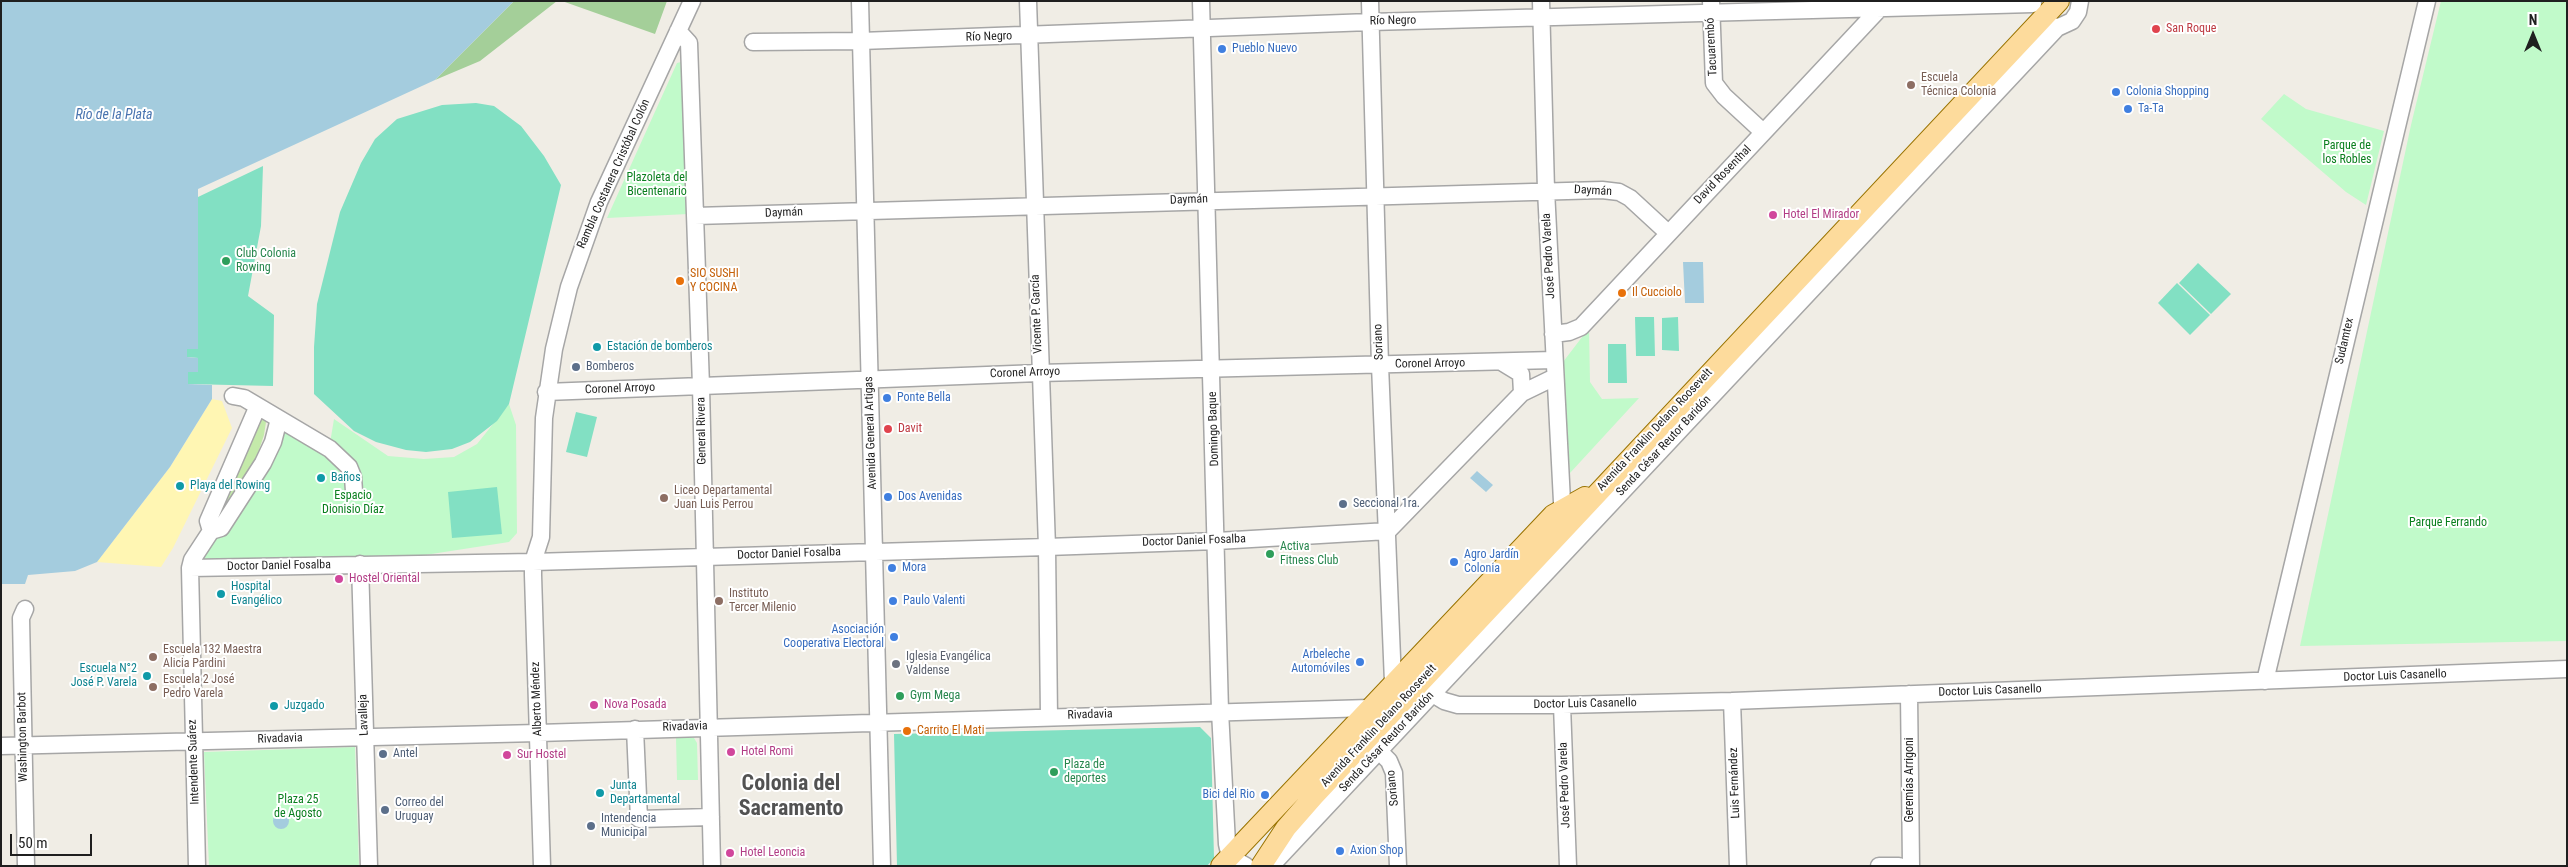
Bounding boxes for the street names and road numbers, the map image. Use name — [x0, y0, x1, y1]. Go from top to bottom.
street label: Río Negro — [1370, 13, 1416, 29]
street label: Tacuarembó — [1703, 17, 1721, 77]
street label: Río Negro — [966, 29, 1012, 45]
street label: Rambla Costanera Cristóbal Colón — [574, 97, 654, 251]
street label: David Rosenthal — [1691, 143, 1755, 207]
street label: Daymán — [1574, 183, 1612, 199]
street label: Daymán — [1170, 192, 1208, 208]
street label: Daymán — [765, 205, 803, 221]
street label: José Pedro Varela — [1540, 213, 1558, 299]
street label: Vicente P. García — [1028, 274, 1046, 354]
street label: Sudamtex — [2333, 316, 2357, 366]
street label: Soriano — [1371, 324, 1387, 360]
street label: Coronel Arroyo — [1395, 356, 1465, 372]
street label: Coronel Arroyo — [990, 365, 1060, 381]
street label: Avenida Franklin Delano Roosevelt — [1594, 366, 1716, 494]
street label: Avenida General Artigas — [862, 376, 880, 490]
street label: Coronel Arroyo — [585, 381, 655, 397]
street label: Domingo Baque — [1205, 391, 1223, 467]
street label: Senda César Reutor Baridón — [1614, 393, 1714, 499]
street label: General Rivera — [694, 397, 710, 465]
street label: Doctor Daniel Fosalba — [1142, 532, 1246, 550]
street label: Doctor Daniel Fosalba — [737, 545, 841, 563]
street label: Doctor Daniel Fosalba — [227, 558, 331, 574]
street label: Alberto Méndez — [529, 661, 545, 737]
street label: Avenida Franklin Delano Roosevelt — [1318, 662, 1440, 790]
street label: Doctor Luis Casanello — [2343, 667, 2447, 685]
street label: Doctor Luis Casanello — [1938, 682, 2042, 700]
street label: Senda César Reutor Baridón — [1337, 689, 1437, 795]
street label: Washington Barbot — [15, 692, 31, 782]
street label: Lavalleja — [356, 694, 372, 736]
street label: Doctor Luis Casanello — [1533, 696, 1637, 712]
street label: Rivadavia — [1067, 707, 1113, 723]
street label: Intendente Suárez — [185, 719, 203, 805]
street label: Rivadavia — [662, 719, 708, 735]
street label: Rivadavia — [257, 731, 303, 747]
street label: Geremías Arrigoni — [1903, 737, 1917, 823]
street label: José Pedro Varela — [1556, 742, 1574, 828]
street label: Luis Fernández — [1727, 747, 1743, 819]
street label: Soriano — [1384, 769, 1402, 807]

